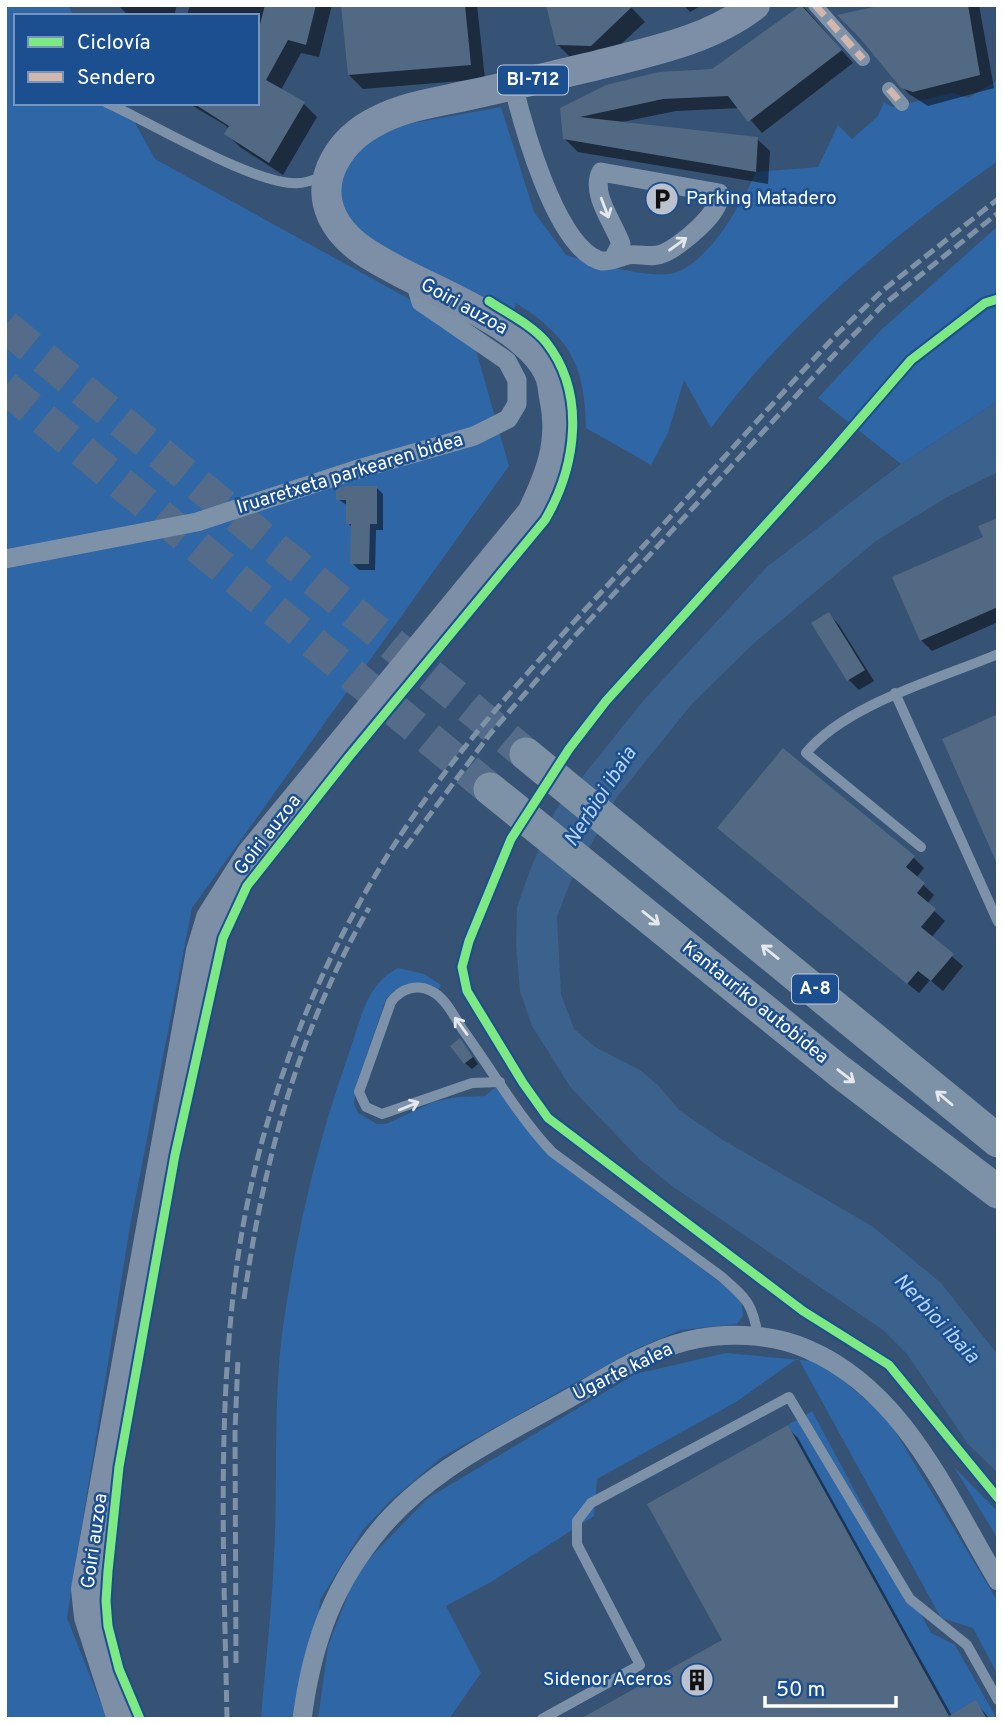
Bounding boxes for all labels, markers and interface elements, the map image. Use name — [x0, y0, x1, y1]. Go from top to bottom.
legend — [14, 14, 259, 105]
text: Ciclovía — [77, 30, 151, 57]
text: Sendero — [77, 65, 156, 92]
road number: BI-712 — [498, 66, 568, 94]
parking icon: Parking Matadero — [643, 180, 681, 218]
place label: Parking Matadero — [686, 187, 836, 211]
one-way arrow — [600, 197, 613, 218]
one-way arrow — [668, 237, 687, 251]
street label: Goiri auzoa — [416, 273, 512, 341]
street label: Iruaretxeta parkearen bidea — [234, 428, 466, 520]
water label: Nerbioi ibaia — [559, 742, 643, 852]
street label: Goiri auzoa — [229, 790, 307, 880]
one-way arrow — [642, 911, 660, 926]
street label: Kantauriko autobidea — [677, 936, 833, 1070]
one-way arrow — [761, 944, 779, 960]
road number: A-8 — [792, 974, 838, 1004]
one-way arrow — [453, 1017, 468, 1036]
one-way arrow — [836, 1069, 854, 1084]
one-way arrow — [936, 1091, 954, 1106]
one-way arrow — [398, 1099, 420, 1112]
water label: Nerbioi ibaia — [887, 1268, 985, 1370]
street label: Ugarte kalea — [569, 1337, 677, 1407]
street label: Goiri auzoa — [76, 1492, 114, 1590]
building icon: Sidenor Aceros — [678, 1661, 716, 1699]
scale bar — [765, 1664, 896, 1708]
place label: Sidenor Aceros — [543, 1668, 672, 1692]
text: 50 m — [776, 1677, 825, 1704]

